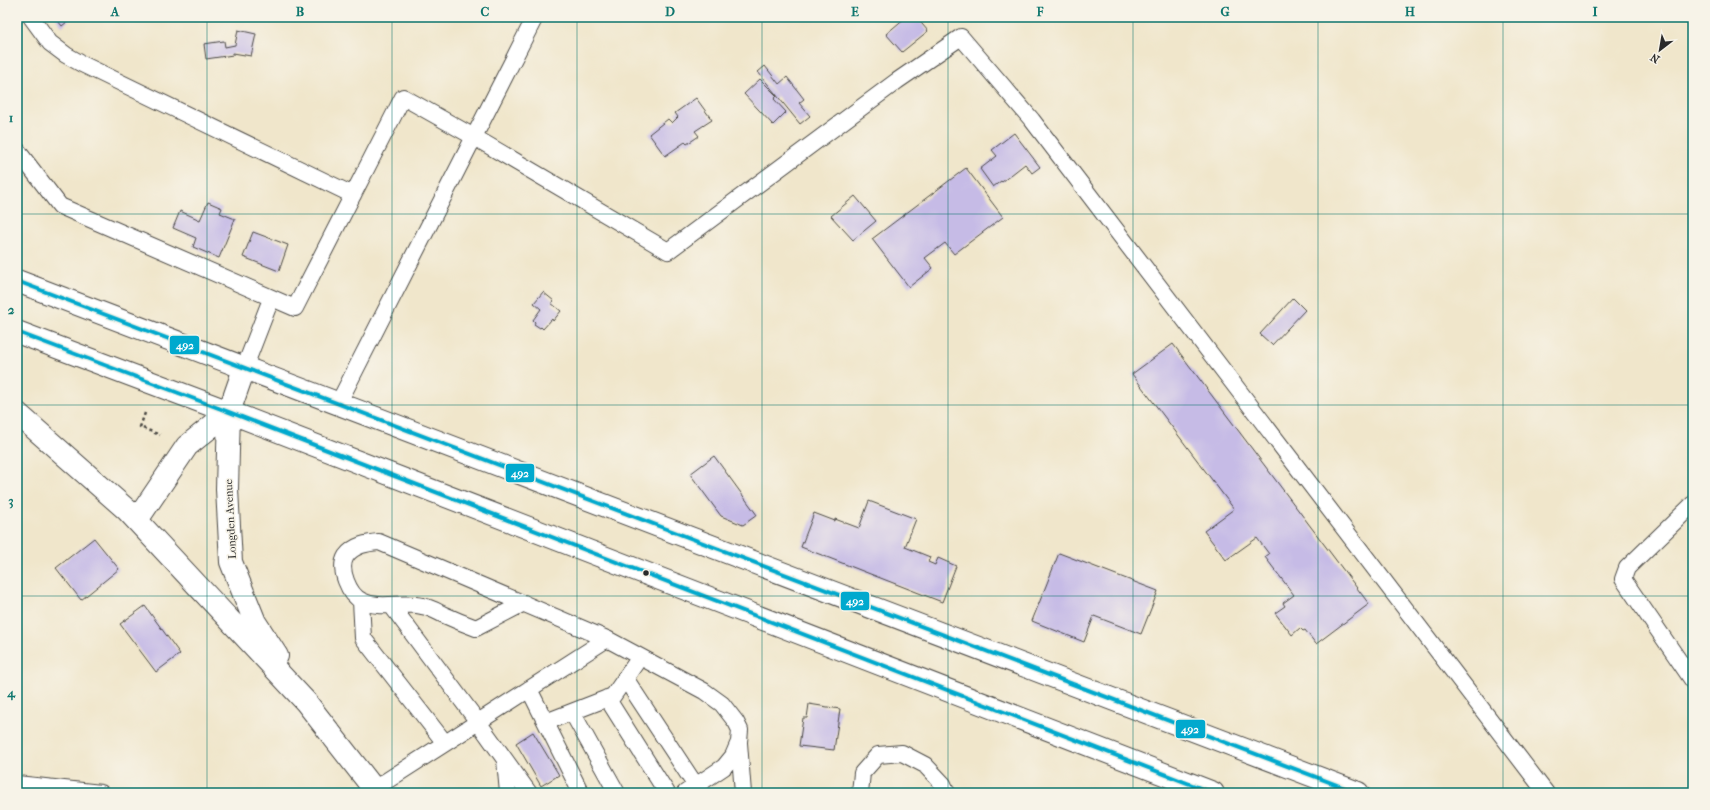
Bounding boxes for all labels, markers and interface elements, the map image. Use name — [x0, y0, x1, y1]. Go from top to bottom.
text: A — [110, 4, 120, 19]
text: B — [296, 4, 305, 19]
text: C — [481, 4, 490, 19]
text: D — [665, 4, 675, 19]
text: E — [851, 4, 859, 19]
text: F — [1036, 4, 1044, 19]
text: G — [1220, 4, 1230, 19]
text: H — [1405, 4, 1416, 19]
text: I — [1592, 4, 1598, 19]
north arrow — [1640, 30, 1680, 70]
text: N — [1648, 50, 1662, 66]
text: 1 — [9, 110, 14, 125]
text: 2 — [8, 302, 15, 317]
line badge: 492 — [169, 335, 200, 355]
text: 492 — [175, 339, 194, 352]
line badge: 492 — [505, 463, 535, 483]
text: 492 — [510, 467, 529, 480]
street label: Longden Avenue — [222, 478, 239, 559]
text: 3 — [8, 493, 14, 509]
unlabelled marker — [641, 568, 651, 578]
line badge: 492 — [840, 591, 870, 611]
text: 492 — [845, 595, 864, 608]
text: 4 — [6, 685, 16, 701]
line badge: 492 — [1175, 719, 1206, 739]
text: 492 — [1180, 723, 1199, 736]

